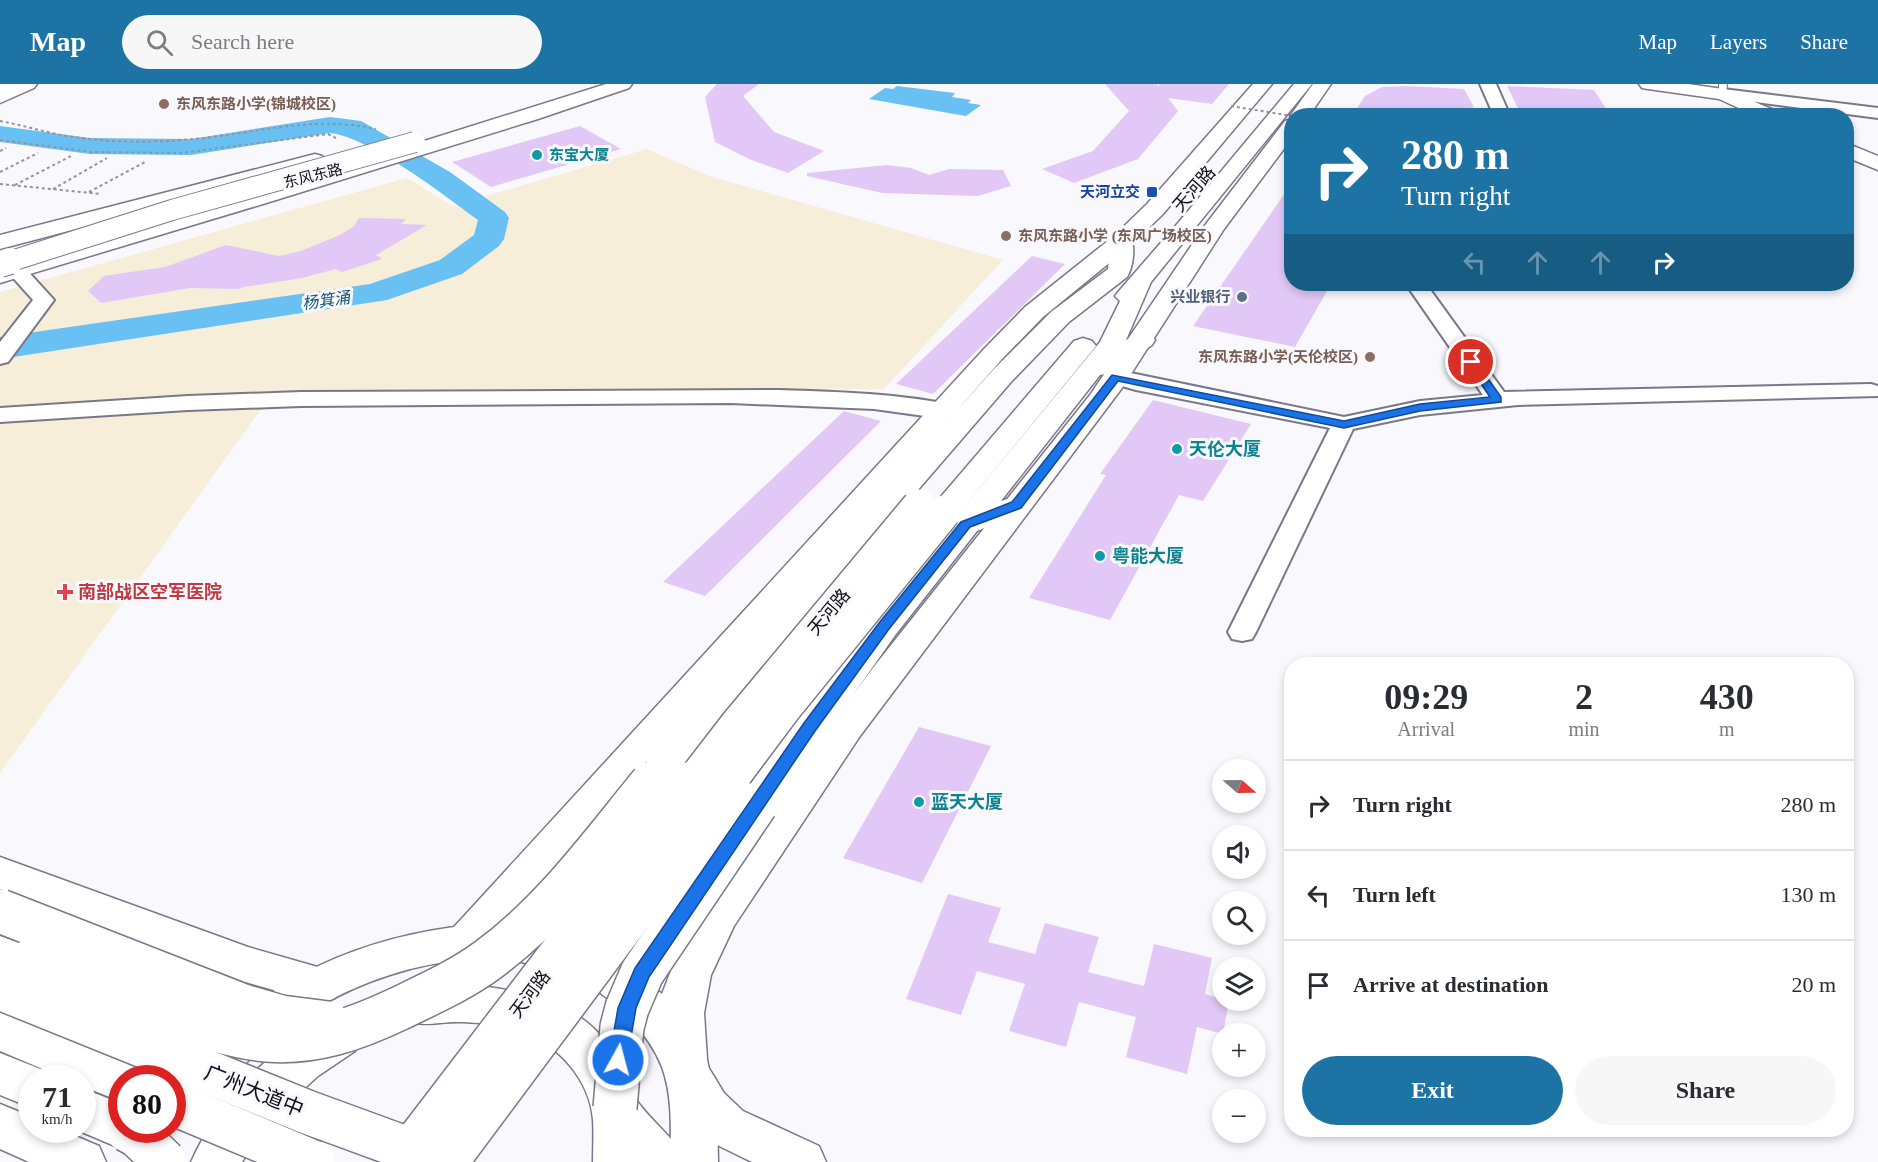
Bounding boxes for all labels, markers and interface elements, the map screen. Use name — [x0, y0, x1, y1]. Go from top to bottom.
search box — [122, 15, 542, 69]
text: Map — [30, 26, 86, 57]
icon: search — [143, 26, 176, 59]
text: Search here — [191, 29, 294, 54]
text: Map — [1639, 30, 1677, 54]
text: Layers — [1710, 30, 1767, 54]
text: Share — [1800, 30, 1848, 54]
place label: 东风东路小学(锦城校区) — [176, 95, 336, 113]
marker: 东风东路小学(锦城校区) — [157, 97, 171, 111]
icon: right — [1302, 132, 1380, 210]
text: 280 m — [1401, 132, 1510, 178]
place label: 东宝大厦 — [549, 147, 609, 163]
marker: 东宝大厦 — [530, 148, 544, 162]
street label: 东风东路 — [282, 161, 344, 191]
street label: 天河路 — [1169, 162, 1219, 216]
text: Turn right — [1401, 181, 1510, 211]
place label: 天河立交 — [1080, 184, 1140, 200]
marker: 天河立交 — [1145, 185, 1159, 199]
place label: 东风东路小学 (东风广场校区) — [1018, 227, 1212, 245]
marker: 东风东路小学 (东风广场校区) — [999, 229, 1013, 243]
icon: left — [1458, 246, 1491, 279]
icon: ahead — [1521, 246, 1554, 279]
icon: ahead — [1584, 246, 1617, 279]
icon: right — [1647, 246, 1680, 279]
water label: 杨箕涌 — [301, 288, 353, 312]
place label: 兴业银行 — [1170, 289, 1230, 305]
marker: 兴业银行 — [1235, 290, 1249, 304]
pin — [1445, 336, 1496, 387]
icon: arrive — [1454, 345, 1487, 378]
place label: 东风东路小学(天伦校区) — [1198, 348, 1358, 366]
marker: 东风东路小学(天伦校区) — [1363, 350, 1377, 364]
place label: 天伦大厦 — [1189, 439, 1261, 459]
marker: 天伦大厦 — [1170, 442, 1184, 456]
place label: 粤能大厦 — [1112, 546, 1184, 566]
marker: 粤能大厦 — [1093, 549, 1107, 563]
place label: 南部战区空军医院 — [78, 582, 222, 602]
marker: 南部战区空军医院 — [56, 583, 74, 601]
street label: 天河路 — [804, 585, 854, 639]
text: 09:29 — [1384, 677, 1468, 717]
text: 2 — [1575, 677, 1593, 717]
text: 430 — [1700, 677, 1754, 717]
text: Arrival — [1397, 718, 1455, 740]
text: min — [1568, 718, 1600, 740]
text: m — [1719, 718, 1735, 740]
north arrow — [1212, 759, 1266, 813]
map controls — [1212, 759, 1266, 1143]
icon: right — [1302, 789, 1335, 822]
place label: 蓝天大厦 — [931, 792, 1003, 812]
text: Turn right — [1353, 792, 1452, 817]
text: 280 m — [1780, 792, 1836, 817]
marker: 蓝天大厦 — [912, 795, 926, 809]
button: sound — [1212, 825, 1266, 879]
icon: left — [1302, 879, 1335, 912]
text: Turn left — [1353, 882, 1436, 907]
text: 130 m — [1780, 882, 1836, 907]
button: search — [1212, 891, 1266, 945]
button: layers — [1212, 957, 1266, 1011]
street label: 天河路 — [506, 966, 554, 1022]
icon: arrive — [1302, 969, 1335, 1002]
text: Arrive at destination — [1353, 972, 1549, 997]
text: 20 m — [1791, 972, 1836, 997]
button: + — [1212, 1023, 1266, 1077]
position arrow — [586, 1028, 650, 1092]
button: Exit — [1302, 1056, 1563, 1125]
button: Share — [1575, 1056, 1836, 1125]
street label: 广州大道中 — [201, 1060, 307, 1122]
speed limit sign: 80 — [108, 1065, 186, 1143]
text: 71 — [42, 1080, 72, 1113]
button: − — [1212, 1089, 1266, 1143]
text: km/h — [42, 1111, 72, 1127]

